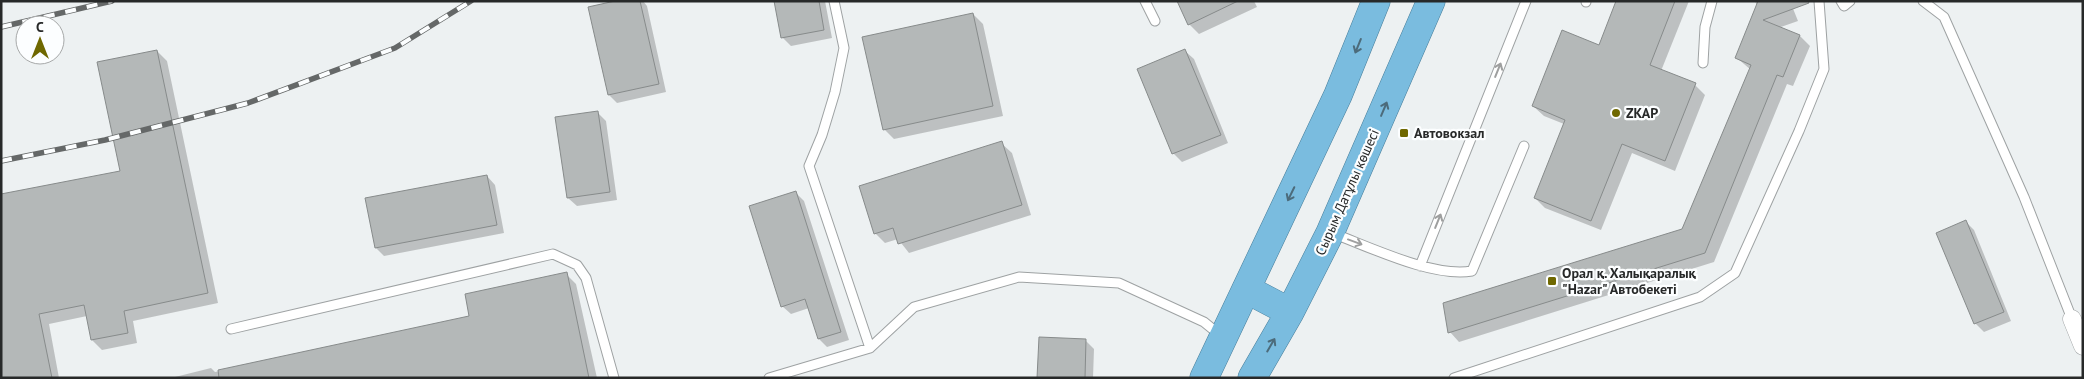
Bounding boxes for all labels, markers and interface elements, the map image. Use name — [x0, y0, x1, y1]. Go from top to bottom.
north arrow — [15, 15, 65, 65]
text: С — [36, 18, 44, 36]
one-way arrow — [1353, 38, 1362, 54]
one-way arrow — [1494, 63, 1503, 78]
one-way arrow — [1380, 102, 1390, 117]
place label: ZKAP — [1626, 104, 1658, 122]
marker: ZKAP — [1610, 107, 1622, 119]
place label: Автовокзал — [1414, 124, 1484, 142]
street label: Сырым Датұлы көшесі — [1311, 126, 1383, 258]
marker: Автовокзал — [1398, 127, 1410, 139]
one-way arrow — [1286, 186, 1295, 201]
one-way arrow — [1434, 214, 1443, 229]
one-way arrow — [1347, 238, 1362, 247]
place label: Орал қ. Халықаралық "Hazar" Автобекеті — [1562, 264, 1697, 298]
marker: Орал қ. Халықаралық "Hazar" Автобекеті — [1546, 275, 1558, 287]
one-way arrow — [1266, 337, 1276, 352]

